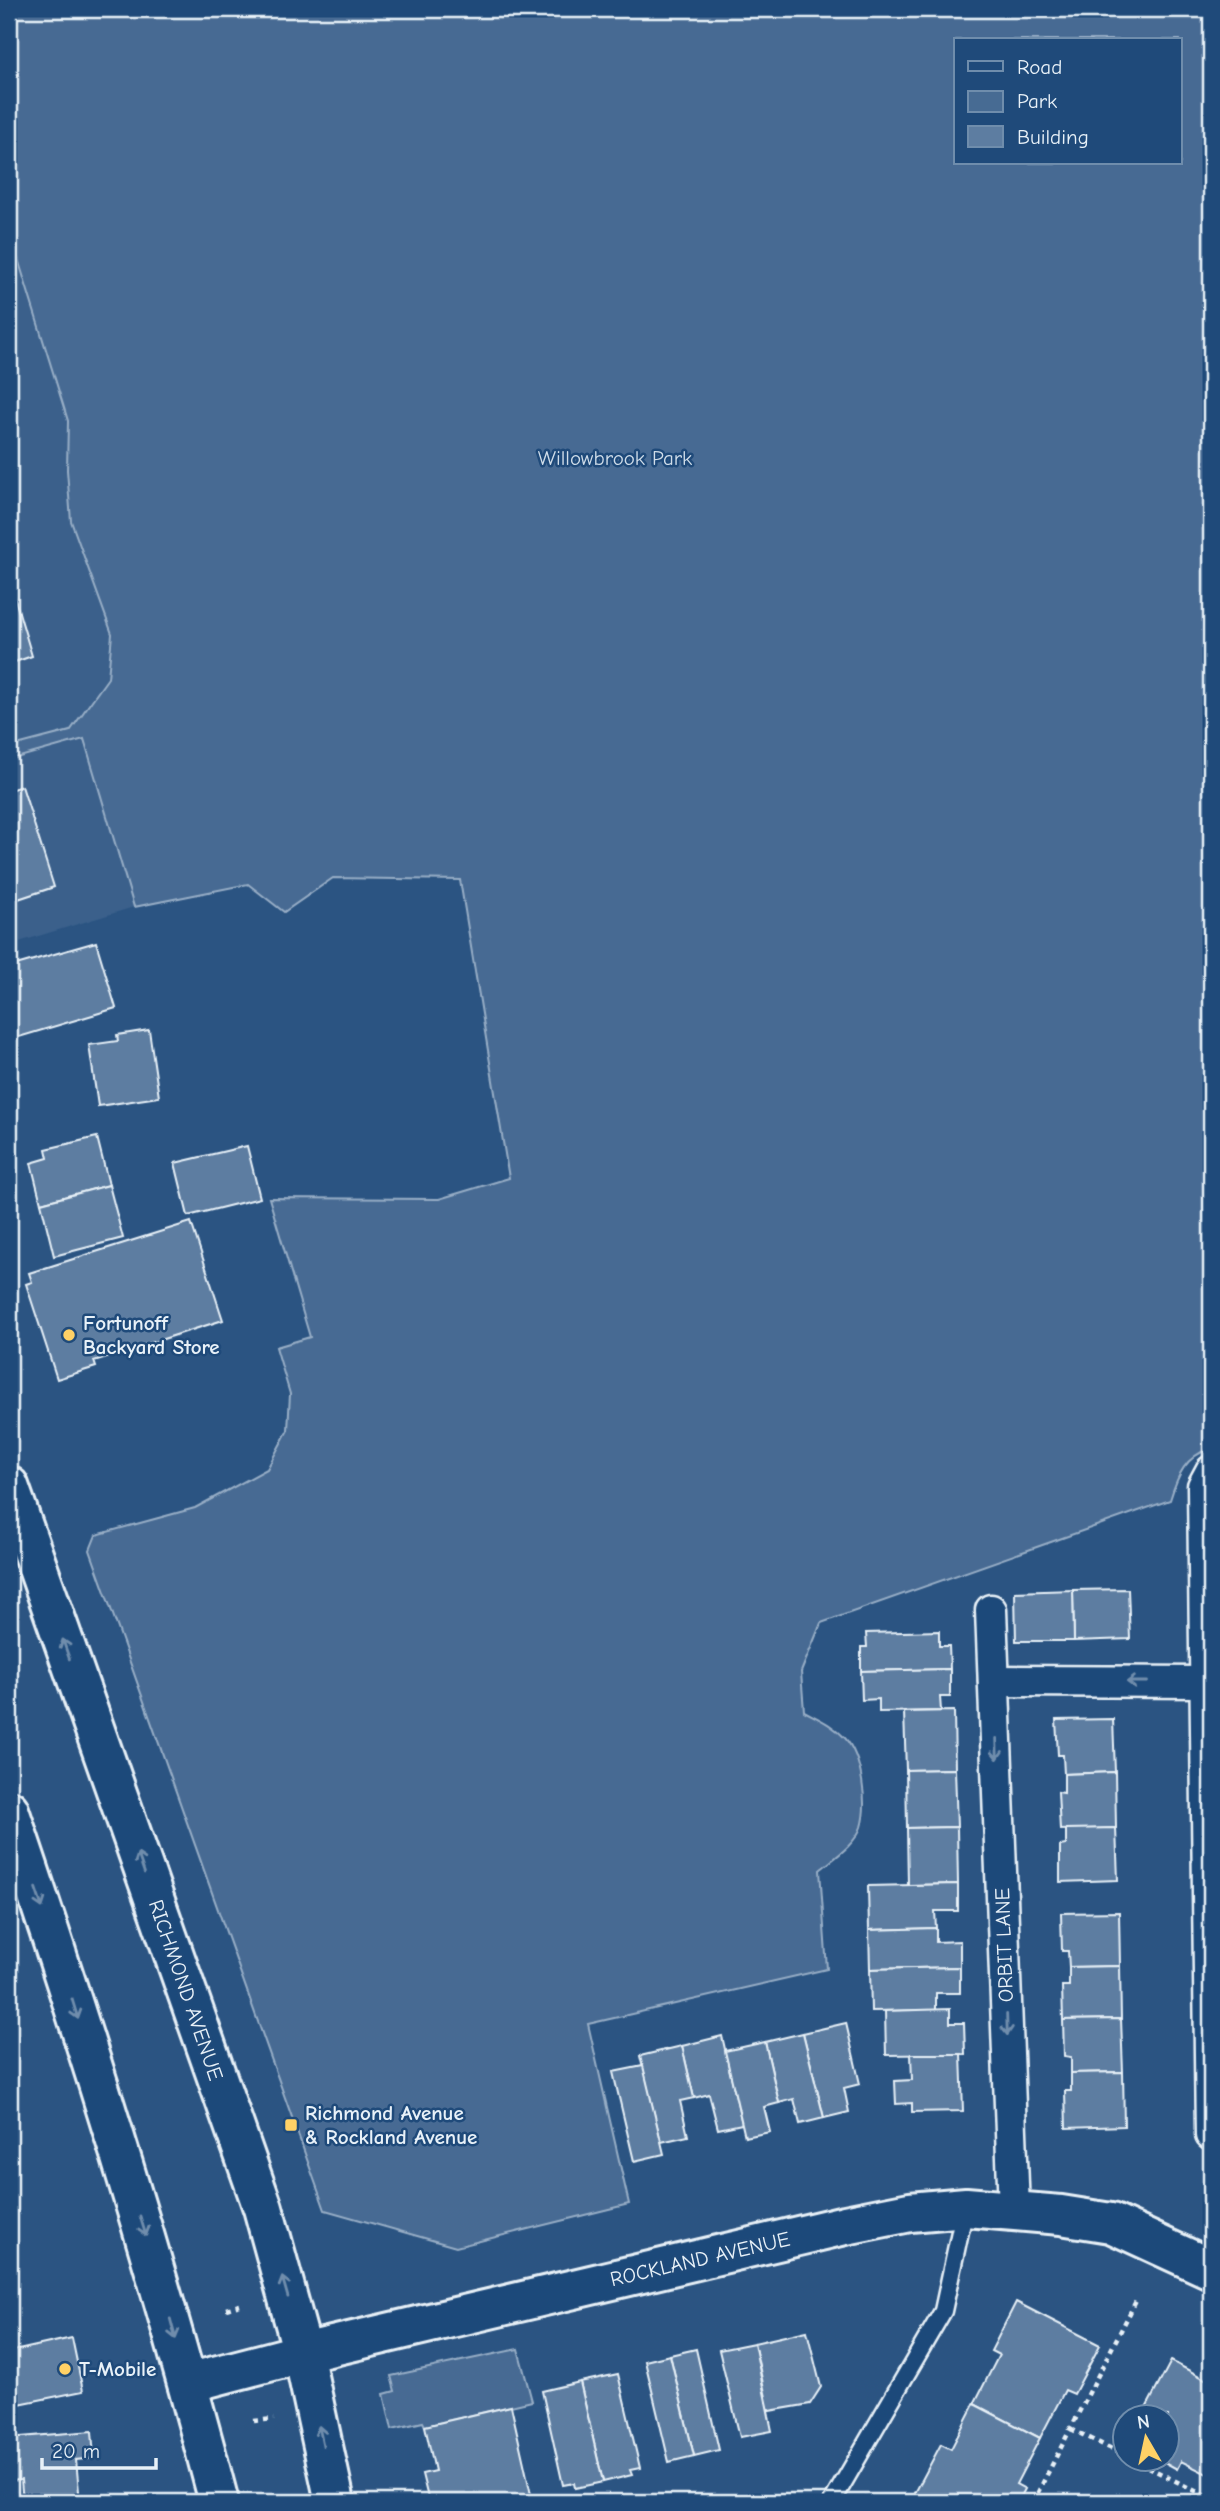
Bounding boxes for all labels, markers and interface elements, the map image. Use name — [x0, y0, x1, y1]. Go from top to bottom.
legend — [954, 38, 1182, 164]
text: Road — [1017, 55, 1062, 79]
text: Park — [1017, 89, 1057, 113]
text: Building — [1017, 125, 1089, 149]
park label: Willowbrook Park — [538, 446, 692, 470]
place label: Fortunoff Backyard Store — [83, 1311, 220, 1359]
marker: Fortunoff Backyard Store — [61, 1327, 77, 1343]
one-way arrow — [59, 1638, 71, 1660]
one-way arrow — [1126, 1675, 1149, 1689]
one-way arrow — [990, 1737, 1003, 1760]
one-way arrow — [134, 1853, 146, 1875]
one-way arrow — [34, 1886, 46, 1908]
street label: ORBIT LANE — [990, 1887, 1018, 2003]
street label: RICHMOND AVENUE — [144, 1896, 228, 2084]
one-way arrow — [69, 1997, 82, 2019]
one-way arrow — [1000, 2013, 1013, 2036]
place label: Richmond Avenue & Rockland Avenue — [305, 2101, 477, 2149]
marker: Richmond Avenue & Rockland Avenue — [283, 2117, 299, 2133]
one-way arrow — [138, 2214, 150, 2236]
street label: ROCKLAND AVENUE — [608, 2227, 792, 2291]
one-way arrow — [278, 2277, 291, 2299]
one-way arrow — [167, 2317, 180, 2340]
place label: T-Mobile — [79, 2357, 156, 2381]
marker: T-Mobile — [57, 2361, 73, 2377]
north arrow — [1112, 2402, 1182, 2472]
text: N — [1136, 2410, 1151, 2434]
one-way arrow — [313, 2425, 327, 2448]
scale bar — [42, 2427, 156, 2471]
text: 20 m — [52, 2439, 100, 2463]

